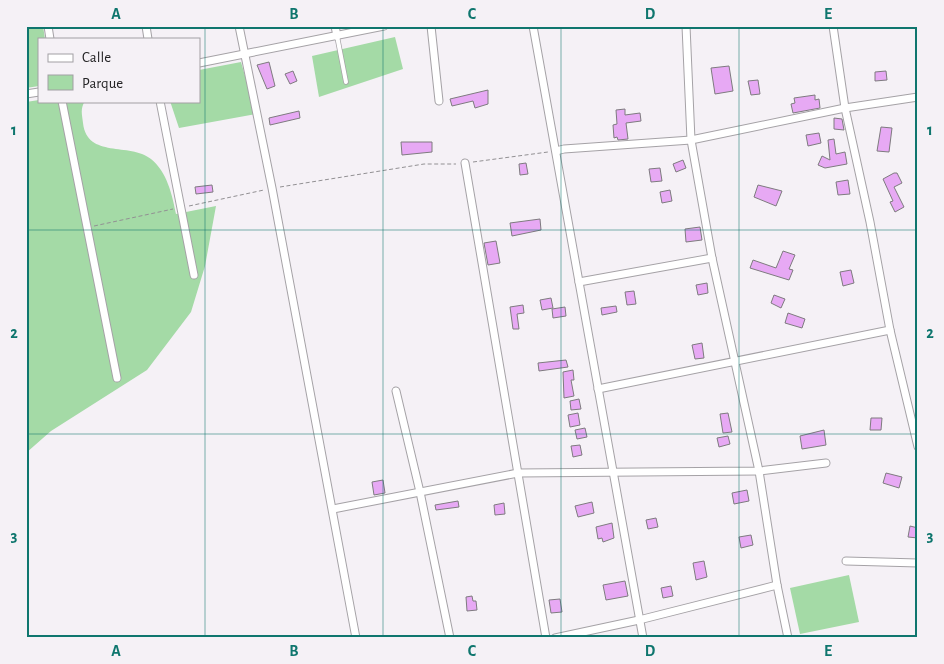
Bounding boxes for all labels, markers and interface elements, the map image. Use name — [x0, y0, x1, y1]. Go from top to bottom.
text: A — [111, 6, 121, 22]
text: B — [289, 6, 299, 22]
text: C — [468, 6, 477, 22]
text: D — [645, 6, 656, 22]
text: E — [824, 6, 832, 22]
legend — [38, 38, 200, 102]
text: Calle — [82, 50, 111, 65]
text: Parque — [82, 76, 123, 91]
text: 1 — [11, 122, 17, 138]
text: 1 — [927, 122, 933, 138]
text: 2 — [10, 325, 18, 341]
text: 2 — [926, 325, 934, 341]
text: 3 — [11, 528, 18, 544]
text: 3 — [927, 528, 934, 544]
text: A — [111, 643, 121, 659]
text: B — [289, 643, 299, 659]
text: C — [468, 643, 477, 659]
text: D — [645, 643, 656, 659]
text: E — [824, 643, 832, 659]

